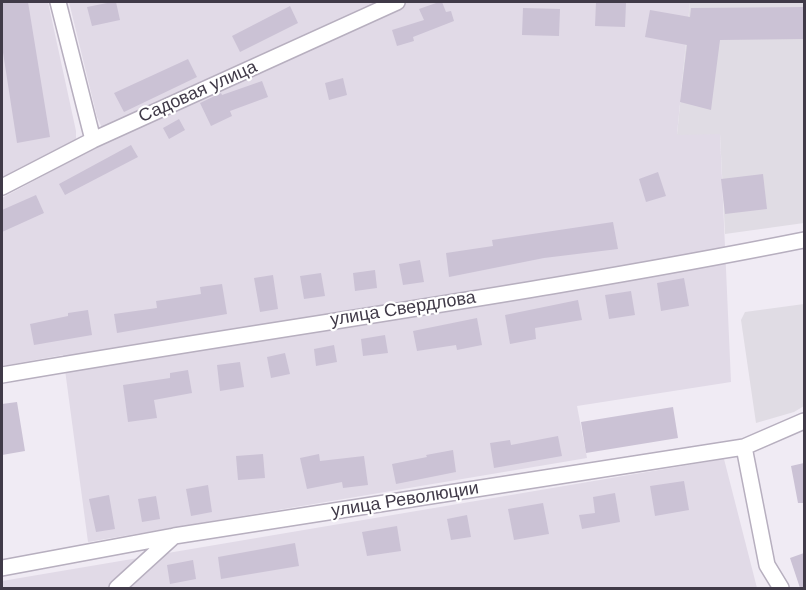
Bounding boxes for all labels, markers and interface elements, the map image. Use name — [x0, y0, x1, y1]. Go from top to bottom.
street label: Садовая улица — [135, 56, 261, 128]
street label: улица Свердлова — [329, 287, 477, 331]
street label: улица Революции — [330, 478, 480, 522]

